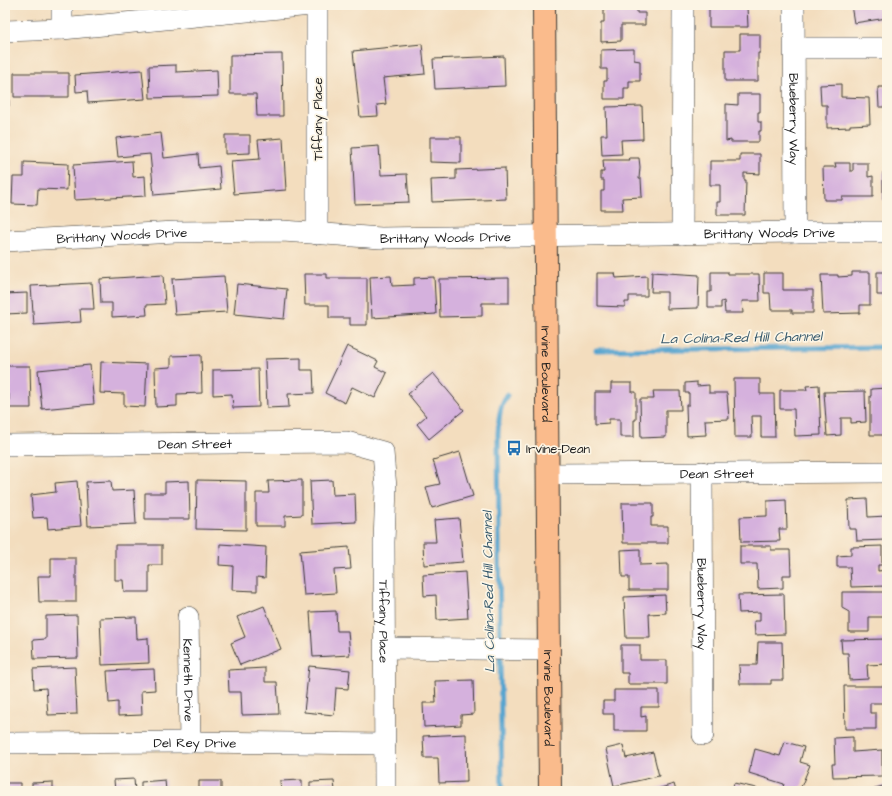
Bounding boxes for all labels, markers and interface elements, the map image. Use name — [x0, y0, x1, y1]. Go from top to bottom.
street label: Blueberry Way — [784, 73, 803, 165]
street label: Tiffany Place — [309, 77, 328, 161]
street label: Brittany Woods Drive — [56, 224, 187, 248]
street label: Brittany Woods Drive — [704, 224, 835, 244]
street label: Brittany Woods Drive — [380, 228, 511, 248]
street label: Irvine Boulevard — [536, 326, 555, 422]
water label: La Colina-Red Hill Channel — [660, 327, 824, 349]
street label: Dean Street — [158, 435, 233, 454]
bus stop icon: Irvine-Dean — [505, 439, 523, 457]
place label: Irvine-Dean — [526, 440, 590, 458]
street label: Dean Street — [680, 465, 755, 483]
water label: La Colina-Red Hill Channel — [478, 509, 500, 673]
street label: Blueberry Way — [692, 558, 711, 650]
street label: Tiffany Place — [373, 580, 392, 663]
street label: Kenneth Drive — [178, 638, 198, 722]
street label: Irvine Boulevard — [539, 650, 558, 746]
street label: Del Rey Drive — [154, 734, 236, 753]

